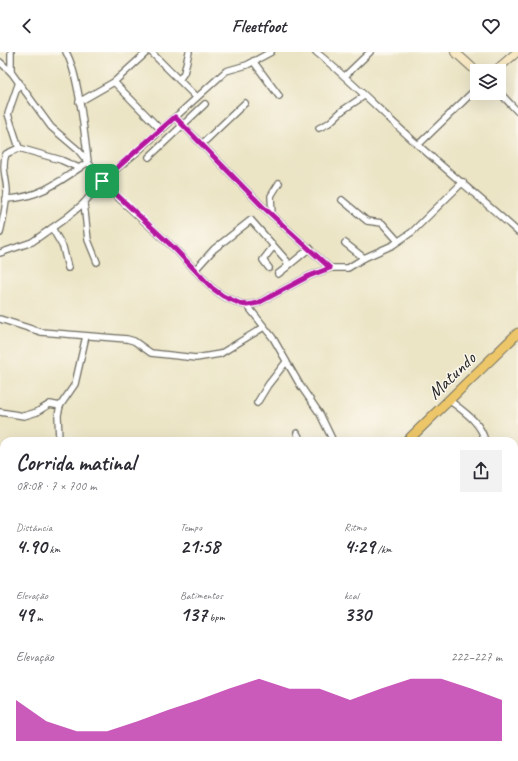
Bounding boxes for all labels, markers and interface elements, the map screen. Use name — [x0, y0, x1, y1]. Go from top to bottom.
icon: back — [16, 15, 38, 37]
text: Fleetfoot — [232, 15, 286, 37]
icon: heart — [480, 15, 502, 37]
map controls — [470, 64, 506, 100]
button: layers — [470, 64, 506, 100]
pin — [85, 164, 119, 198]
icon: arrive — [91, 170, 113, 192]
street label: Matundo — [422, 346, 482, 405]
text: Corrida matinal — [16, 449, 135, 477]
button: share — [460, 450, 502, 492]
text: 08:08 · 7 × 700 m — [16, 478, 97, 494]
text: Distância — [16, 520, 52, 534]
text: Tempo — [180, 520, 202, 534]
text: Ritmo — [344, 520, 366, 534]
text: 4.90 — [16, 534, 47, 559]
text: 21:58 — [180, 534, 220, 559]
text: 4:29 — [344, 534, 375, 559]
text: km — [47, 542, 60, 556]
text: /km — [375, 542, 392, 556]
text: Elevação — [16, 588, 48, 602]
text: Batimentos — [180, 588, 223, 602]
text: kcal — [344, 588, 359, 602]
text: 49 — [16, 602, 34, 627]
text: 137 — [180, 602, 207, 627]
text: 330 — [344, 602, 371, 627]
text: m — [34, 610, 43, 624]
text: bpm — [207, 610, 225, 624]
text: Elevação — [16, 649, 54, 665]
text: 222–227 m — [451, 649, 502, 665]

